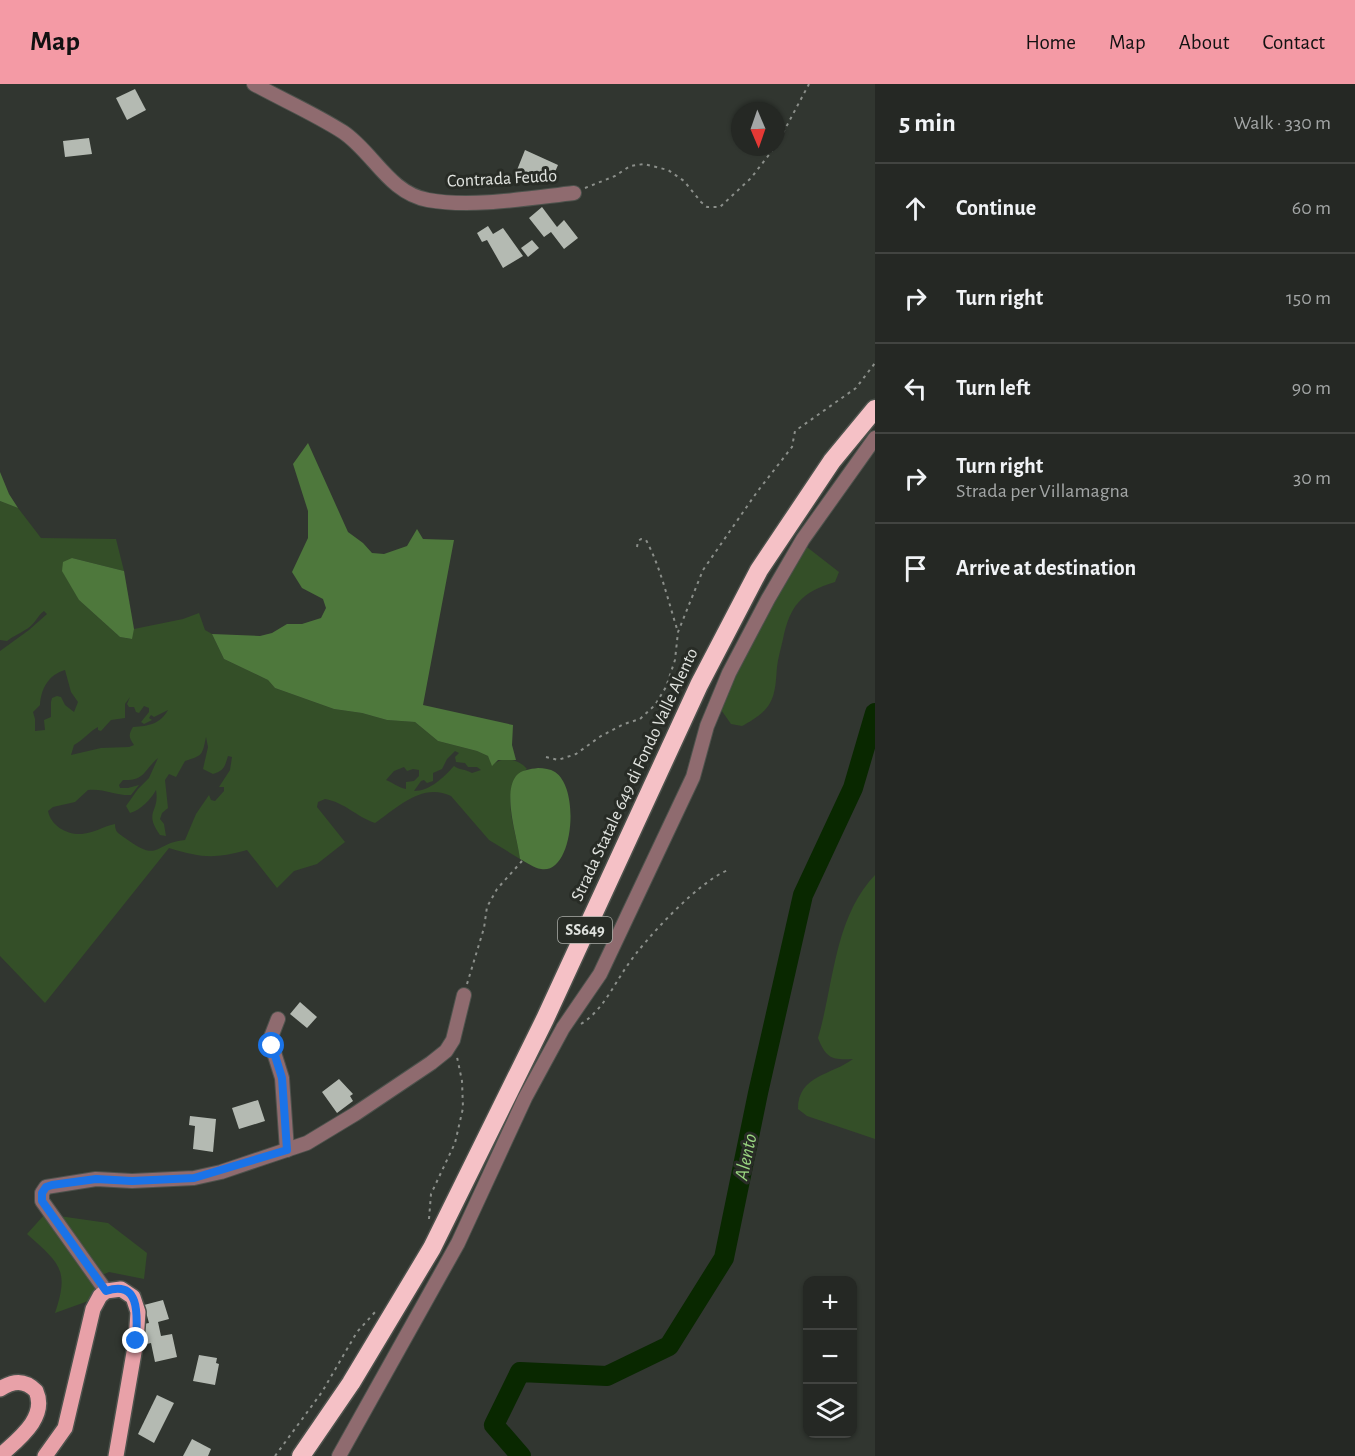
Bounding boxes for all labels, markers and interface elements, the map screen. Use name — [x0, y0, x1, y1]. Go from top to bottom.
text: Map — [30, 28, 80, 56]
text: Home — [1025, 32, 1076, 53]
text: Map — [1109, 32, 1146, 53]
text: About — [1179, 32, 1229, 53]
text: Contact — [1262, 32, 1325, 53]
north arrow — [731, 102, 785, 156]
text: 5 min — [899, 110, 956, 136]
text: Walk · 330 m — [1233, 113, 1331, 133]
street label: Contrada Feudo — [447, 167, 558, 191]
icon: ahead — [899, 192, 932, 225]
text: Continue — [956, 197, 1036, 219]
text: 60 m — [1292, 198, 1331, 218]
icon: right — [899, 282, 932, 315]
text: Turn right — [956, 287, 1043, 309]
text: 150 m — [1286, 288, 1331, 308]
icon: left — [899, 372, 932, 405]
text: Turn left — [956, 377, 1030, 399]
text: 90 m — [1292, 378, 1331, 398]
text: Turn right — [956, 455, 1043, 477]
icon: right — [899, 462, 932, 495]
text: 30 m — [1293, 468, 1331, 488]
text: Strada per Villamagna — [956, 481, 1129, 501]
icon: arrive — [899, 552, 932, 585]
text: Arrive at destination — [956, 557, 1136, 579]
street label: Strada Statale 649 di Fondo Valle Alento — [568, 646, 702, 904]
road number: SS649 — [558, 917, 612, 943]
route start — [258, 1032, 284, 1058]
water label: Alento — [731, 1132, 761, 1183]
map controls — [803, 1276, 857, 1438]
button: + — [803, 1276, 857, 1330]
route end — [122, 1327, 148, 1353]
button: − — [803, 1330, 857, 1384]
button: layers — [803, 1384, 857, 1438]

